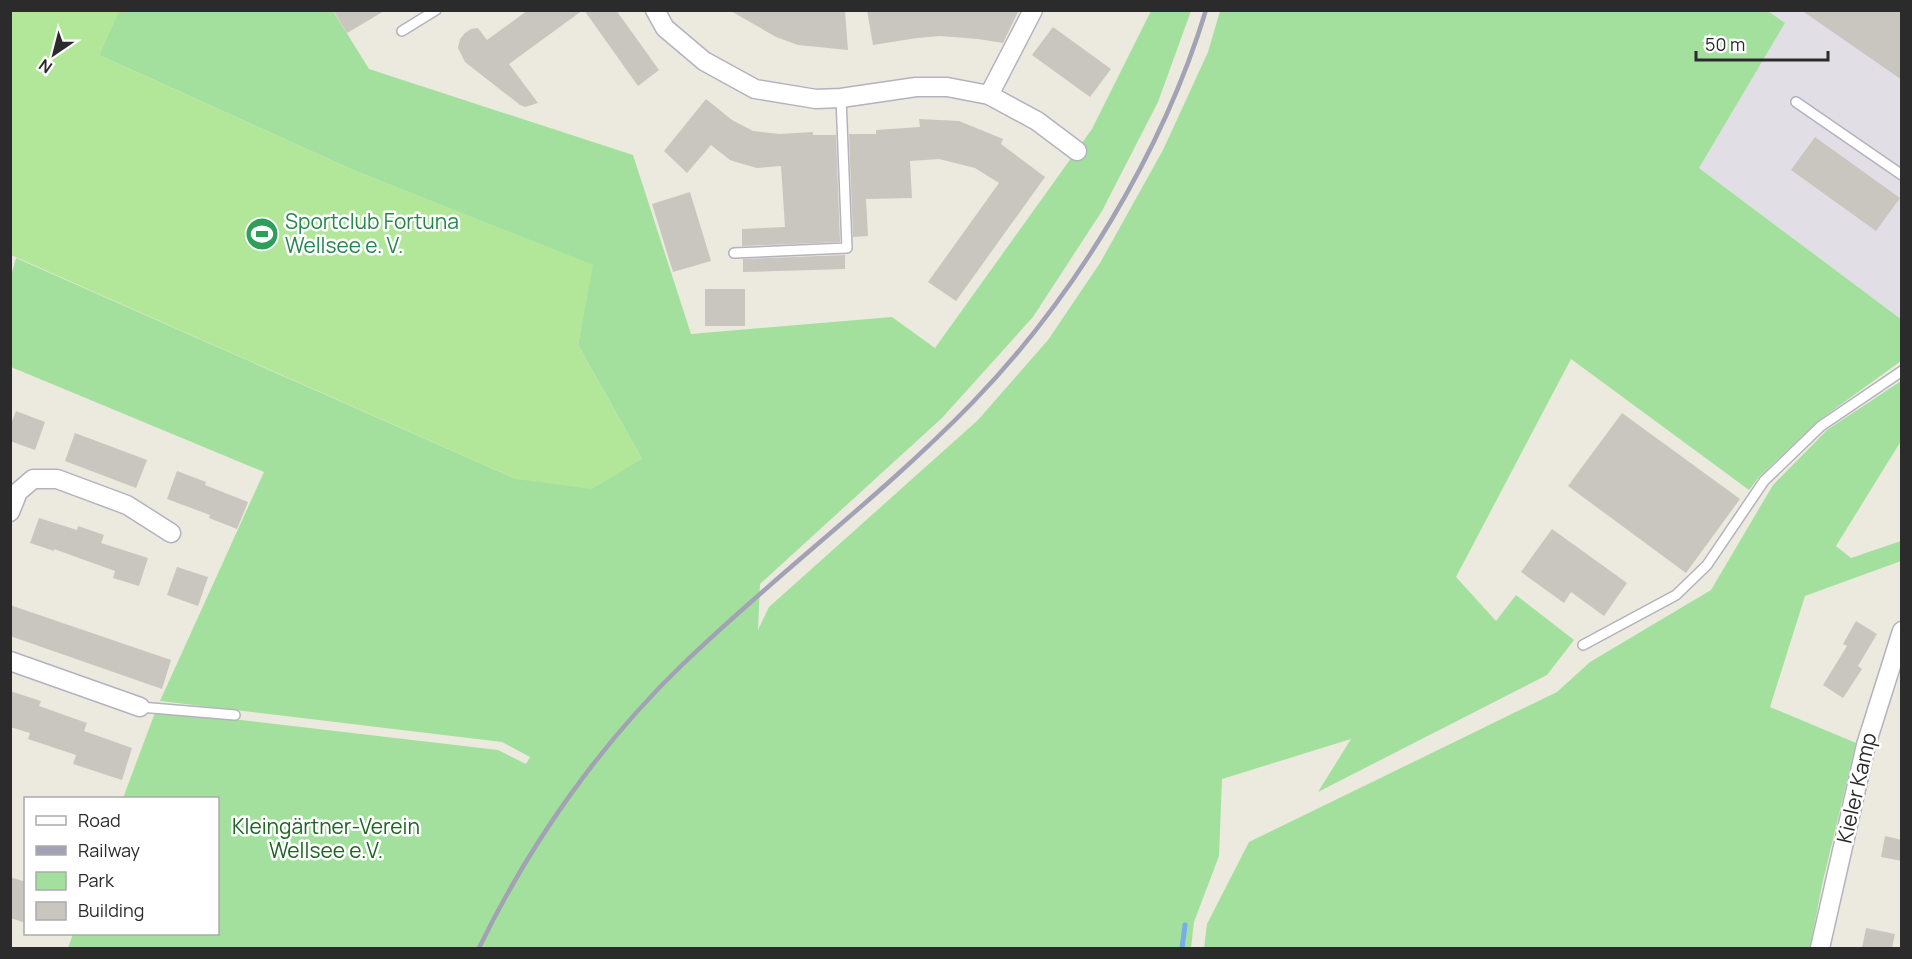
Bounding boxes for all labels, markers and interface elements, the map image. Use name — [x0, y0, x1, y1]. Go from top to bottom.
north arrow — [24, 24, 84, 84]
scale bar — [1696, 24, 1828, 62]
text: 50 m — [1705, 32, 1745, 56]
text: N — [34, 54, 56, 79]
place label: Sportclub Fortuna Wellsee e. V. — [285, 207, 459, 259]
sports icon: Sportclub Fortuna Wellsee e. V. — [244, 216, 280, 252]
street label: Kieler Kamp — [1830, 730, 1882, 846]
legend — [24, 797, 219, 935]
text: Road — [78, 808, 121, 832]
park label: Kleingärtner-Verein Wellsee e.V. — [232, 812, 420, 864]
text: Railway — [78, 838, 140, 862]
text: Park — [78, 868, 115, 892]
text: Building — [78, 898, 144, 922]

